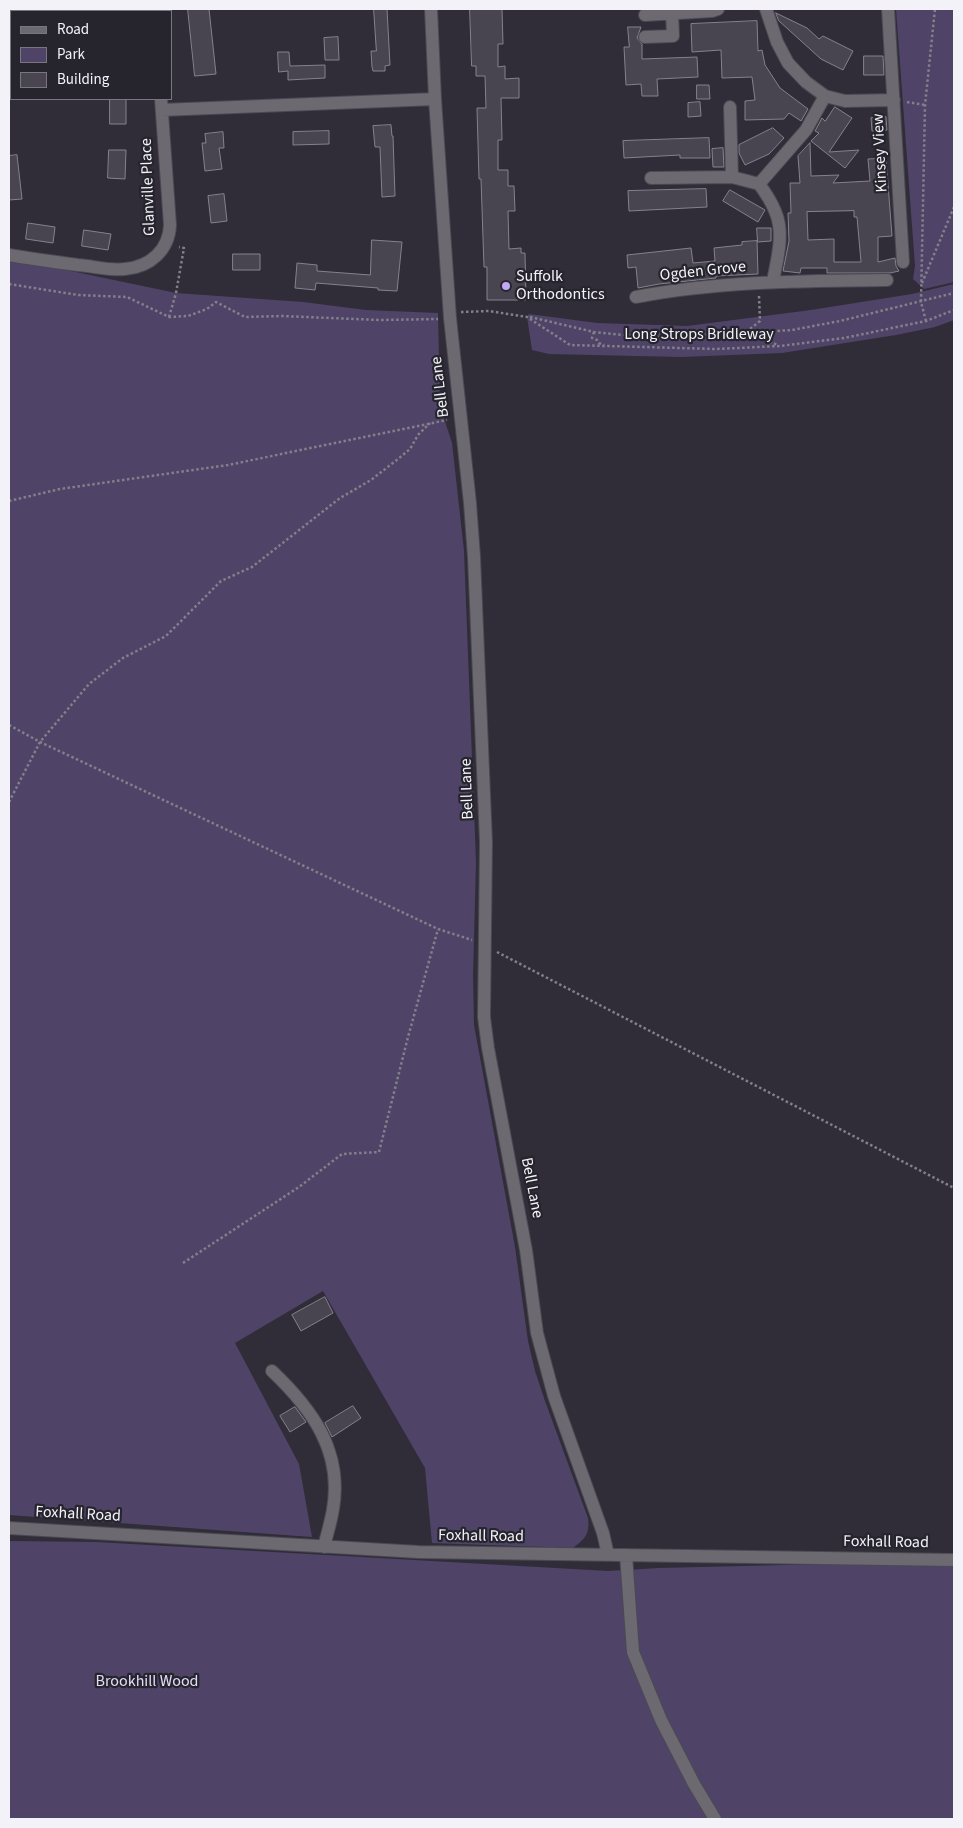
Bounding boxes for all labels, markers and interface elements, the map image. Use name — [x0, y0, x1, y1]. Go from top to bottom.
legend — [10, 10, 172, 100]
text: Road — [57, 19, 89, 40]
text: Park — [57, 44, 85, 65]
text: Building — [57, 69, 109, 90]
street label: Kinsey View — [869, 113, 893, 193]
street label: Glanville Place — [138, 138, 160, 236]
street label: Ogden Grove — [659, 258, 747, 286]
place label: Suffolk Orthodontics — [516, 267, 605, 305]
marker: Suffolk Orthodontics — [500, 280, 512, 292]
street label: Long Strops Bridleway — [624, 325, 774, 345]
street label: Bell Lane — [428, 355, 454, 419]
street label: Bell Lane — [457, 758, 479, 820]
street label: Bell Lane — [516, 1156, 546, 1220]
street label: Foxhall Road — [35, 1503, 121, 1527]
street label: Foxhall Road — [438, 1527, 524, 1547]
street label: Foxhall Road — [843, 1533, 929, 1553]
park label: Brookhill Wood — [96, 1672, 198, 1692]

